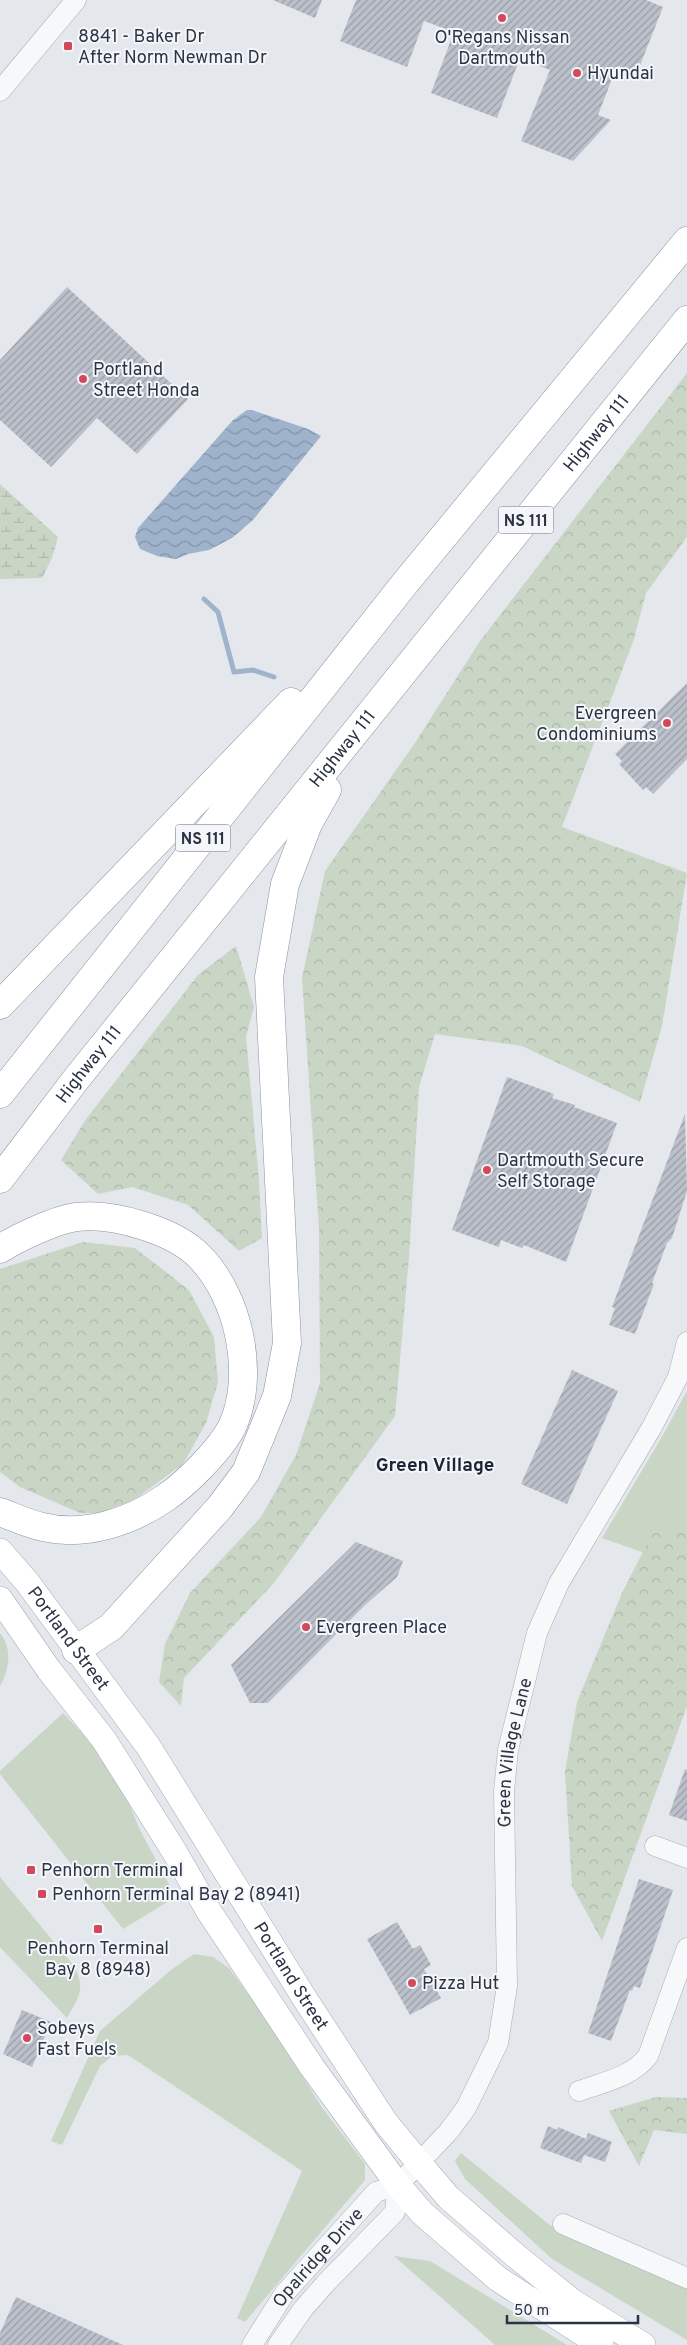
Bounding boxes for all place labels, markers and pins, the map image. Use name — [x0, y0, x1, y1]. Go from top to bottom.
marker: O'Regans Nissan Dartmouth — [496, 12, 508, 24]
place label: 8841 - Baker Dr After Norm Newman Dr — [78, 26, 267, 70]
place label: O'Regans Nissan Dartmouth — [434, 27, 570, 71]
marker: 8841 - Baker Dr After Norm Newman Dr — [62, 40, 74, 52]
place label: Hyundai — [587, 63, 654, 86]
marker: Hyundai — [571, 67, 583, 79]
place label: Portland Street Honda — [93, 359, 199, 403]
marker: Portland Street Honda — [77, 373, 89, 385]
place label: Evergreen Condominiums — [536, 703, 657, 747]
marker: Evergreen Condominiums — [661, 717, 673, 729]
place label: Dartmouth Secure Self Storage — [497, 1150, 644, 1194]
marker: Dartmouth Secure Self Storage — [481, 1164, 493, 1176]
place label: Evergreen Place — [316, 1617, 447, 1640]
marker: Evergreen Place — [300, 1621, 312, 1633]
place label: Penhorn Terminal — [41, 1860, 183, 1883]
marker: Penhorn Terminal — [25, 1864, 37, 1876]
place label: Penhorn Terminal Bay 2 (8941) — [52, 1884, 300, 1907]
marker: Penhorn Terminal Bay 2 (8941) — [36, 1888, 48, 1900]
marker: Penhorn Terminal Bay 8 (8948) — [92, 1923, 104, 1935]
place label: Penhorn Terminal Bay 8 (8948) — [27, 1938, 169, 1982]
place label: Pizza Hut — [422, 1973, 499, 1996]
marker: Pizza Hut — [406, 1977, 418, 1989]
place label: Sobeys Fast Fuels — [37, 2018, 117, 2062]
marker: Sobeys Fast Fuels — [21, 2032, 33, 2044]

